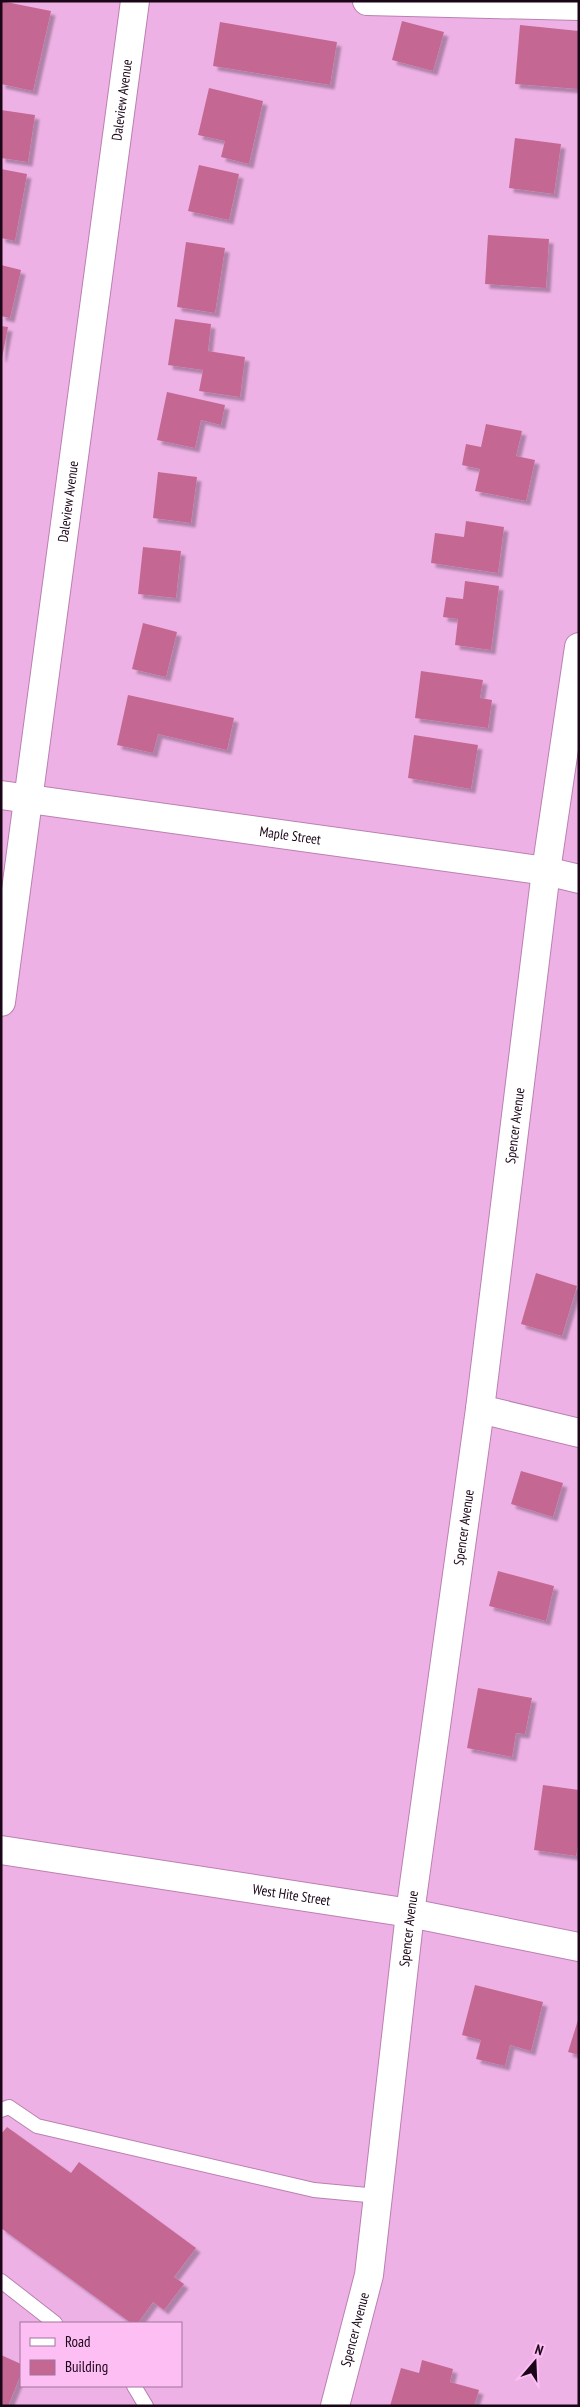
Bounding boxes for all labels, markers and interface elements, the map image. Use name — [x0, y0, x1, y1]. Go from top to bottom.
street label: Daleview Avenue — [107, 58, 136, 142]
street label: Daleview Avenue — [54, 459, 82, 543]
street label: Maple Street — [258, 822, 322, 849]
street label: Spencer Avenue — [501, 1086, 528, 1165]
street label: Spencer Avenue — [449, 1488, 478, 1566]
street label: West Hite Street — [251, 1880, 332, 1910]
street label: Spencer Avenue — [395, 1889, 422, 1968]
street label: Spencer Avenue — [337, 2290, 373, 2369]
legend — [20, 2322, 182, 2387]
text: Road — [65, 2332, 91, 2351]
north arrow — [510, 2337, 560, 2387]
text: N — [533, 2340, 546, 2359]
text: Building — [65, 2357, 108, 2376]

